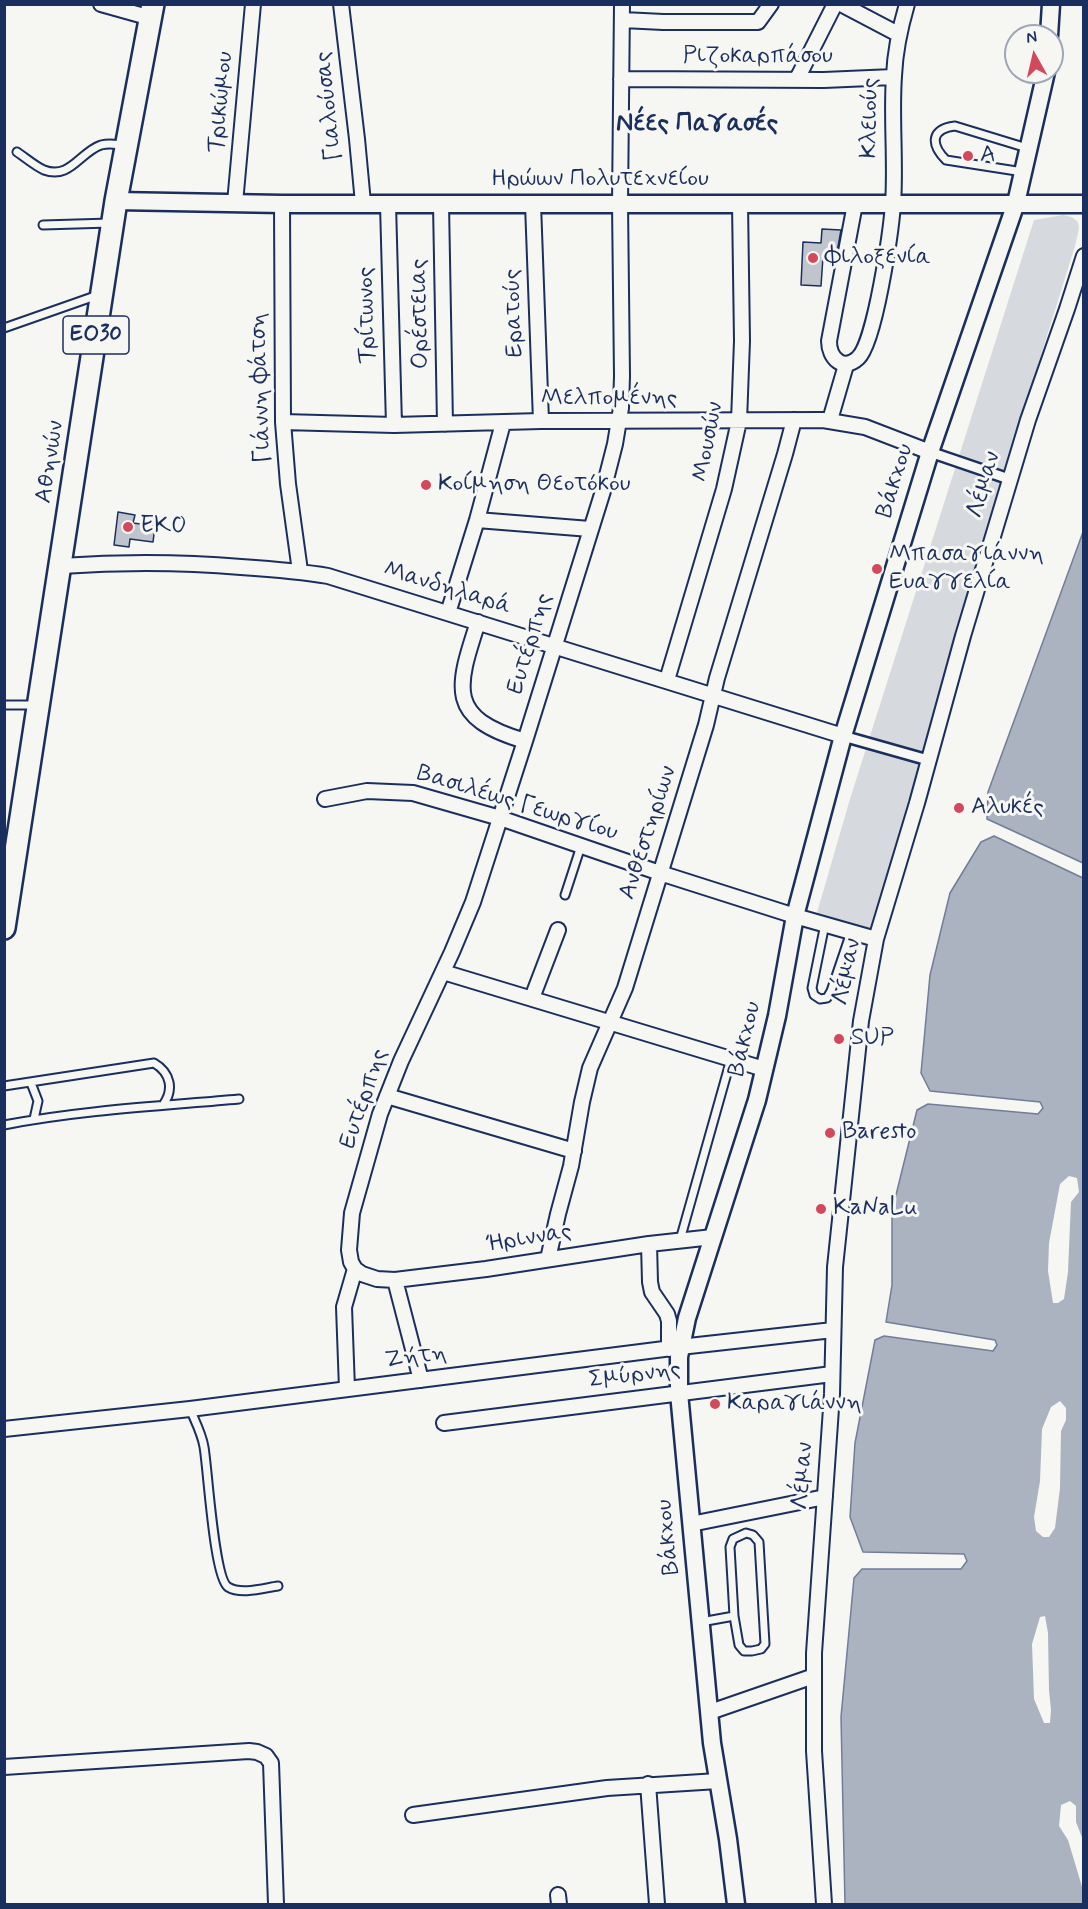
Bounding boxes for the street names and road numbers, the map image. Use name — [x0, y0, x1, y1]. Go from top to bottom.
street label: Ριζοκαρπάσου — [683, 43, 833, 71]
street label: Τρικώμου — [203, 50, 241, 154]
street label: Γιαλούσας — [310, 50, 350, 162]
street label: Κλειούς — [856, 77, 886, 159]
street label: Ηρώων Πολυτεχνείου — [491, 166, 709, 194]
street label: Ορέστειας — [406, 258, 436, 370]
street label: Τρίτωνος — [353, 266, 383, 364]
street label: Ερατούς — [499, 268, 531, 358]
street label: Γιάννη Φάτση — [245, 312, 279, 464]
road number: ΕΟ30 — [63, 316, 129, 354]
street label: Μελπομένης — [541, 385, 677, 413]
street label: Μουσών — [687, 399, 731, 485]
street label: Αθηνών — [30, 419, 72, 505]
street label: Βάκχου — [871, 440, 921, 522]
street label: Λέμαν — [962, 448, 1008, 522]
street label: Μανδηλαρά — [380, 556, 514, 622]
street label: Ευτέρπης — [502, 590, 560, 698]
street label: Βασιλέως Γεωργίου — [413, 760, 621, 848]
street label: Ανθεστηρίων — [614, 763, 684, 903]
street label: Λέμαν — [827, 936, 869, 1008]
street label: Βάκχου — [723, 999, 769, 1079]
street label: Ευτέρπης — [334, 1045, 396, 1153]
street label: Ήριννας — [484, 1218, 574, 1260]
street label: Ζήτη — [383, 1340, 449, 1376]
street label: Σμύρνης — [587, 1356, 683, 1396]
street label: Λέμαν — [787, 1441, 821, 1511]
street label: Βάκχου — [651, 1498, 687, 1576]

